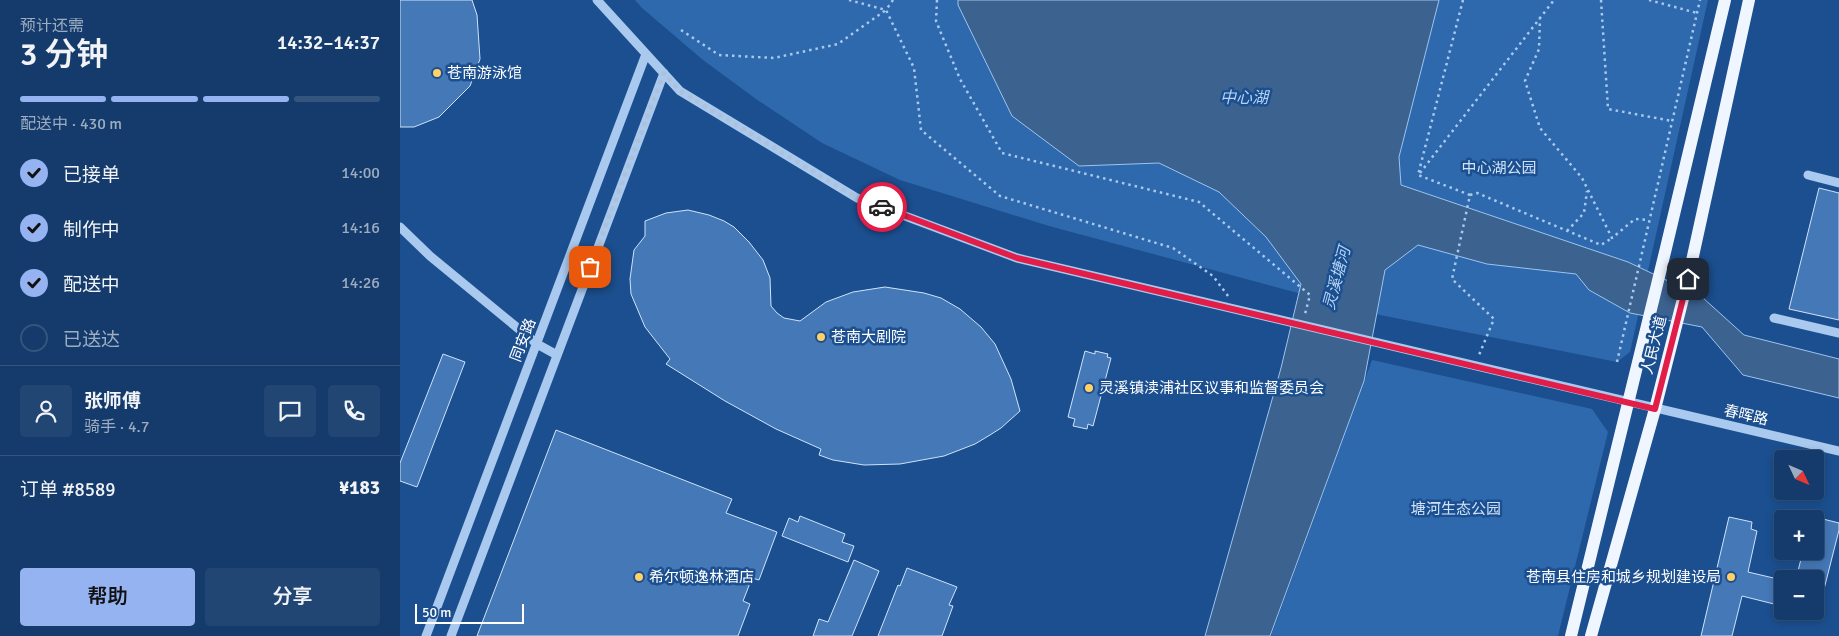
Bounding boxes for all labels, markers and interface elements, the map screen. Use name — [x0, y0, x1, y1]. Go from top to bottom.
text: 预计还需 — [20, 16, 84, 36]
text: 14:32–14:37 — [277, 31, 380, 55]
text: 3 分钟 — [20, 35, 108, 74]
place label: 苍南游泳馆 — [447, 64, 522, 82]
marker: 苍南游泳馆 — [431, 67, 443, 79]
water label: 中心湖 — [1220, 88, 1271, 108]
text: 配送中 · 430 m — [20, 114, 122, 134]
icon: check — [20, 159, 48, 187]
park label: 中心湖公园 — [1461, 159, 1537, 177]
text: 已接单 — [63, 163, 120, 187]
text: 14:00 — [341, 163, 380, 183]
courier — [857, 182, 907, 232]
icon: car — [868, 193, 896, 221]
icon: check — [20, 214, 48, 242]
text: 制作中 — [63, 218, 120, 242]
text: 14:16 — [341, 218, 380, 238]
water label: 灵溪塘河 — [1319, 242, 1356, 312]
pin — [569, 246, 611, 288]
icon: bag — [576, 253, 604, 281]
pin — [1667, 258, 1709, 300]
icon: home — [1674, 265, 1702, 293]
icon: check — [20, 269, 48, 297]
text: 配送中 — [63, 273, 120, 297]
text: 14:26 — [341, 273, 380, 293]
street label: 人民大道 — [1638, 314, 1670, 376]
street label: 同安路 — [507, 316, 539, 364]
text: 已送达 — [63, 328, 120, 352]
place label: 苍南大剧院 — [831, 328, 906, 346]
marker: 苍南大剧院 — [815, 331, 827, 343]
place label: 灵溪镇渎浦社区议事和监督委员会 — [1099, 379, 1324, 397]
marker: 灵溪镇渎浦社区议事和监督委员会 — [1083, 382, 1095, 394]
button: person — [20, 385, 72, 437]
button: chat — [264, 385, 316, 437]
button: phone — [328, 385, 380, 437]
text: 张师傅 — [84, 389, 141, 413]
street label: 春晖路 — [1722, 401, 1770, 429]
text: 骑手 · 4.7 — [84, 417, 149, 437]
north arrow — [1774, 450, 1824, 500]
map controls — [1774, 450, 1824, 620]
text: ¥183 — [339, 476, 380, 500]
text: 订单 #8589 — [20, 478, 115, 502]
park label: 塘河生态公园 — [1411, 500, 1501, 518]
button: + — [1774, 510, 1824, 560]
button: 帮助 — [20, 568, 195, 626]
button: 分享 — [205, 568, 380, 626]
place label: 希尔顿逸林酒店 — [649, 568, 754, 586]
place label: 苍南县住房和城乡规划建设局 — [1526, 568, 1721, 586]
button: − — [1774, 570, 1824, 620]
marker: 希尔顿逸林酒店 — [633, 571, 645, 583]
marker: 苍南县住房和城乡规划建设局 — [1725, 571, 1737, 583]
scale bar — [415, 601, 524, 624]
text: 50 m — [422, 604, 451, 621]

